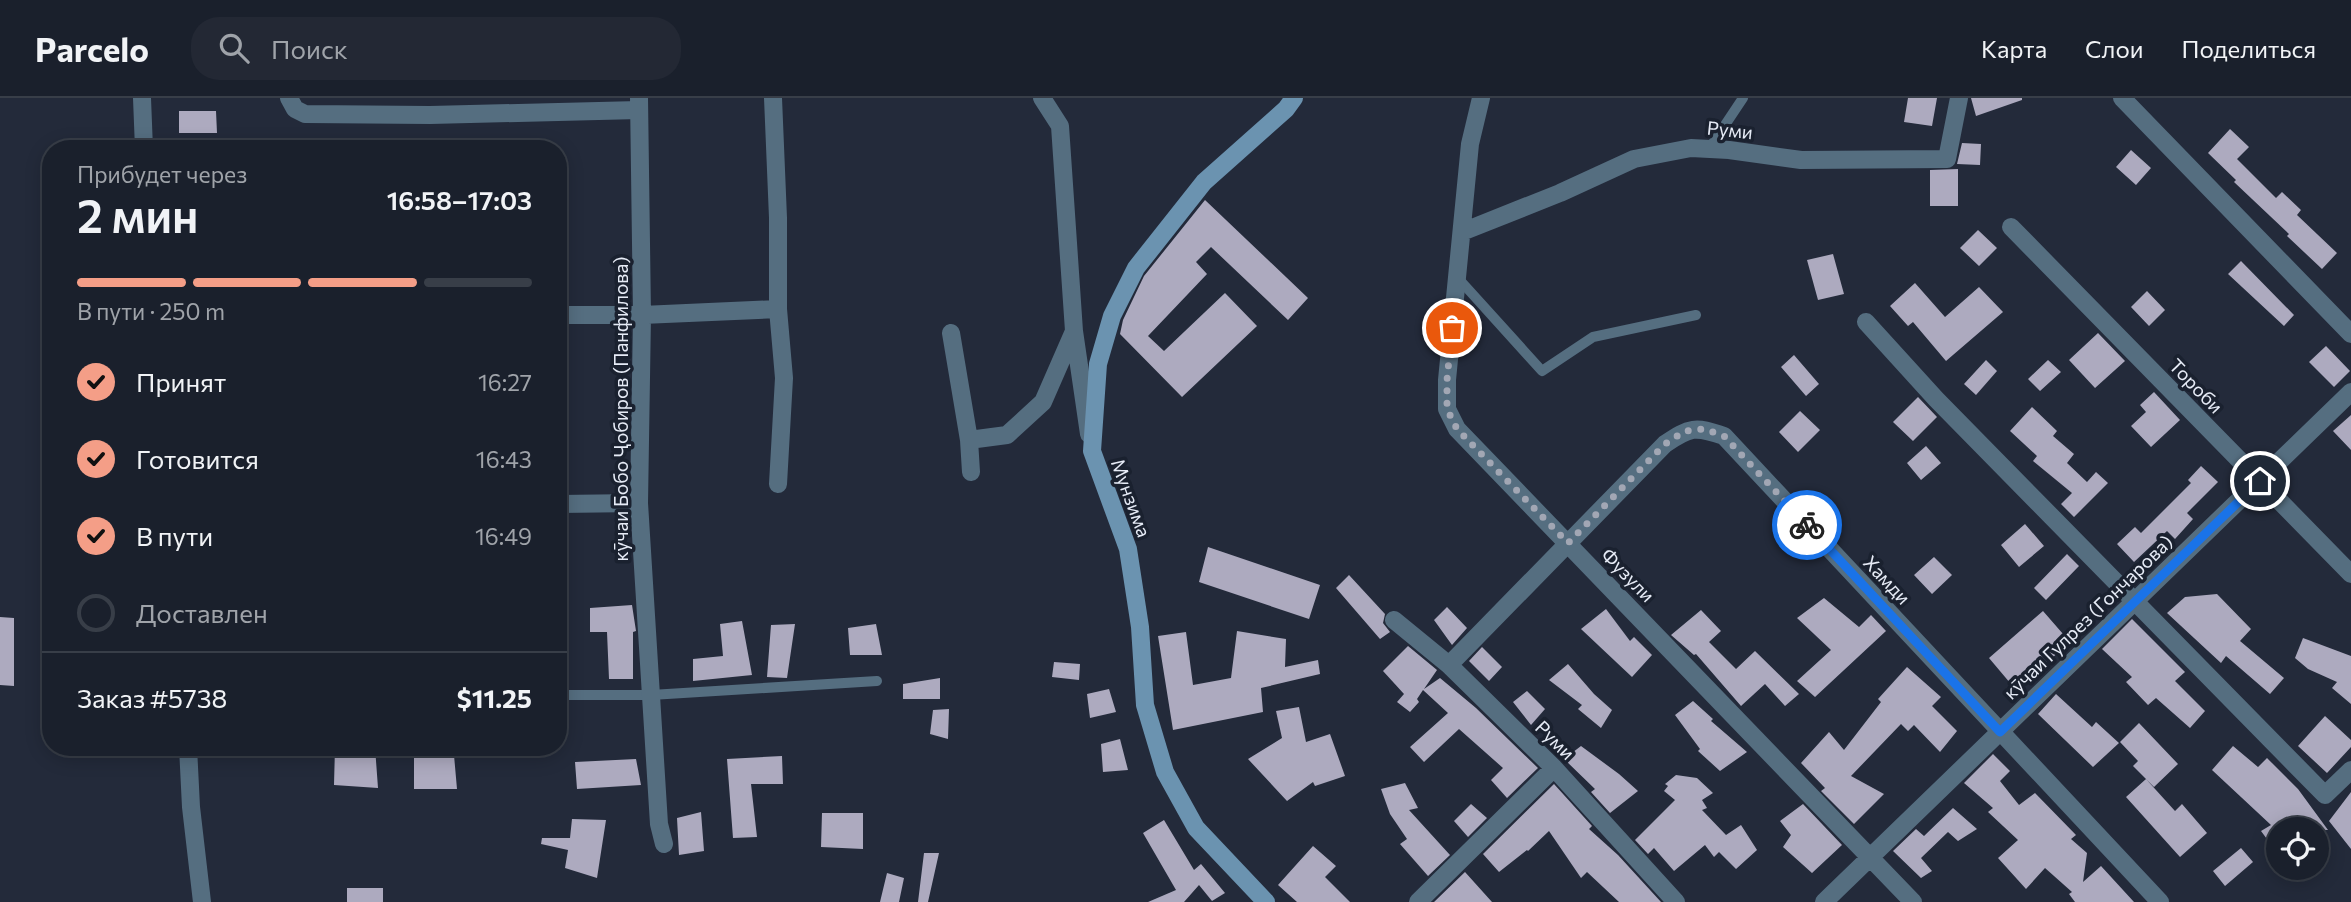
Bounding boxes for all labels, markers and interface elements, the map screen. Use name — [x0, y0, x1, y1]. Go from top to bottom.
search box — [191, 17, 681, 80]
text: Parcelo — [35, 28, 149, 69]
icon: search — [215, 29, 253, 67]
text: Поиск — [271, 33, 348, 64]
text: Карта — [1981, 34, 2047, 63]
text: Слои — [2085, 34, 2143, 63]
text: Поделиться — [2181, 34, 2316, 63]
street label: Руми — [1706, 116, 1754, 143]
text: Прибудет через — [77, 160, 247, 188]
text: 16:58–17:03 — [387, 184, 532, 215]
text: 2 мин — [77, 186, 199, 242]
street label: кӯчаи Бобо Ҷобиров (Панфилова) — [609, 256, 632, 562]
text: В пути · 250 m — [77, 297, 225, 325]
pin — [1422, 298, 1482, 358]
icon: bag — [1433, 309, 1471, 347]
street label: Тороби — [2165, 354, 2228, 418]
icon: check — [77, 363, 115, 401]
text: Принят — [136, 366, 226, 397]
text: 16:27 — [478, 368, 532, 396]
icon: check — [77, 440, 115, 478]
text: Готовится — [136, 443, 259, 474]
text: 16:43 — [476, 445, 532, 473]
pin — [2230, 451, 2290, 511]
street label: Мунзима — [1107, 456, 1156, 540]
icon: home — [2241, 462, 2279, 500]
courier — [1772, 490, 1842, 560]
icon: bike — [1788, 506, 1826, 544]
icon: check — [77, 517, 115, 555]
text: В пути — [136, 520, 213, 551]
text: 16:49 — [475, 522, 532, 550]
street label: кӯчаи Гулрез (Гончарова) — [1998, 530, 2177, 704]
street label: Фузули — [1597, 543, 1660, 606]
street label: Хамди — [1859, 550, 1916, 609]
text: Доставлен — [136, 597, 268, 628]
text: Заказ #5738 — [77, 682, 227, 713]
text: $11.25 — [457, 682, 532, 713]
street label: Руми — [1531, 715, 1580, 764]
map controls — [2266, 817, 2329, 880]
button: locate — [2266, 817, 2329, 880]

